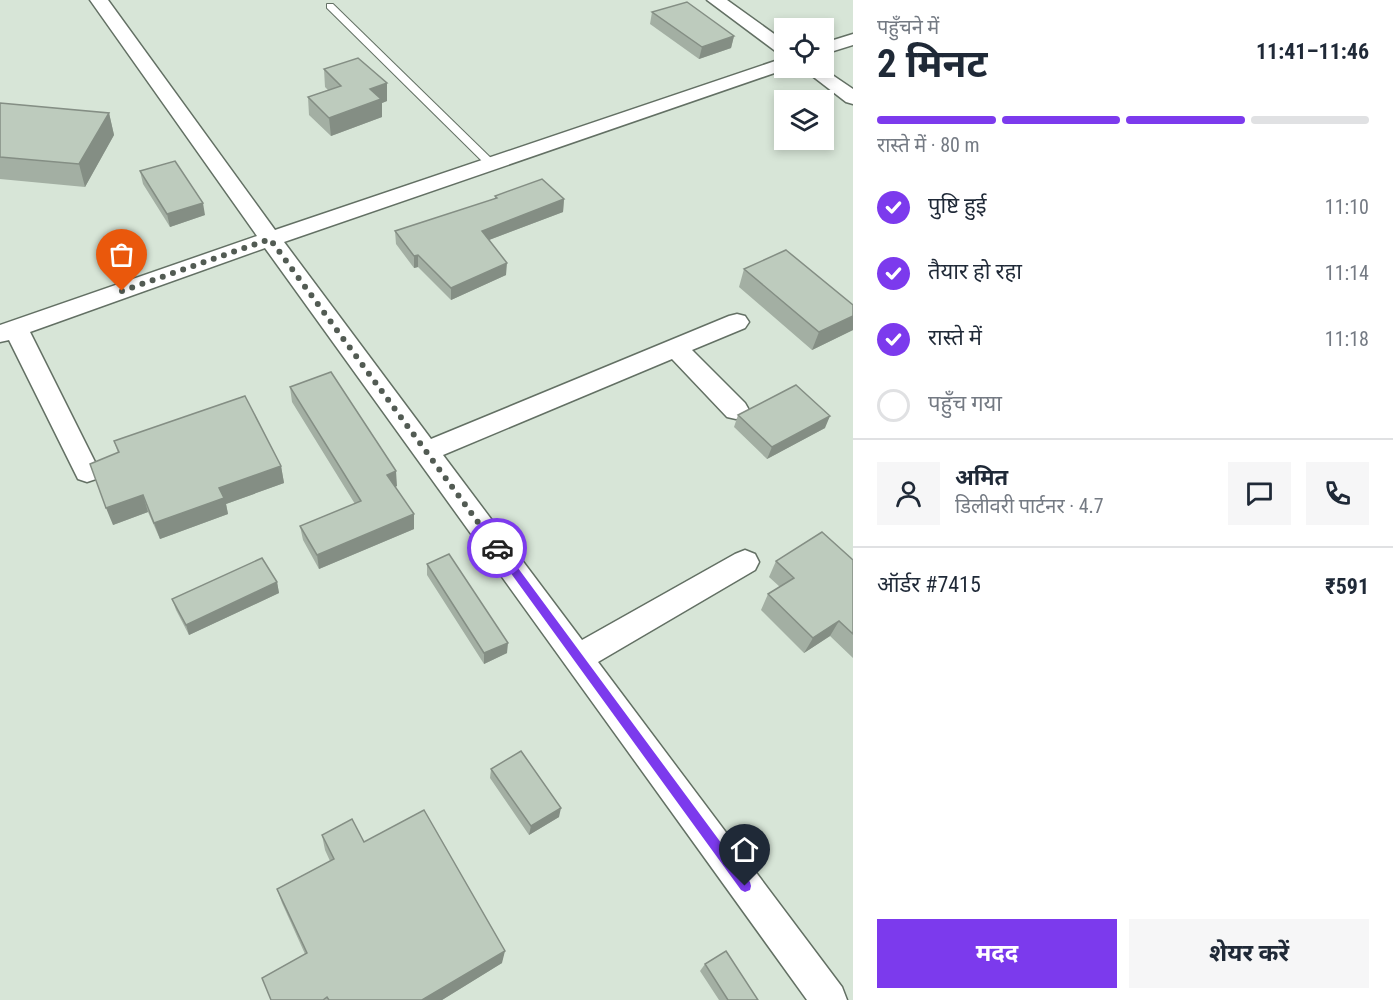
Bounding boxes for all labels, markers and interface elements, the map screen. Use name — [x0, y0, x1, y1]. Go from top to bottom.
text: पहुँचने में — [877, 15, 939, 39]
map controls — [774, 18, 834, 150]
button: locate — [774, 18, 834, 78]
text: 11:41–11:46 — [1256, 39, 1369, 64]
text: 2 मिनट — [877, 41, 988, 87]
button: layers — [774, 90, 834, 150]
text: रास्ते में · 80 m — [877, 133, 980, 157]
icon: check — [877, 191, 910, 224]
text: पुष्टि हुई — [928, 193, 987, 218]
text: 11:10 — [1325, 195, 1369, 219]
pin — [96, 229, 147, 291]
icon: bag — [105, 238, 138, 271]
icon: check — [877, 257, 910, 290]
text: तैयार हो रहा — [928, 259, 1022, 284]
text: 11:14 — [1325, 261, 1369, 285]
icon: check — [877, 323, 910, 356]
text: रास्ते में — [928, 325, 982, 350]
text: 11:18 — [1325, 327, 1369, 351]
text: पहुँच गया — [928, 391, 1002, 416]
button: person — [877, 462, 940, 525]
button: chat — [1228, 462, 1291, 525]
button: phone — [1306, 462, 1369, 525]
text: अमित — [955, 465, 1008, 490]
text: डिलीवरी पार्टनर · 4.7 — [955, 494, 1104, 518]
courier — [467, 518, 527, 578]
icon: car — [481, 532, 514, 565]
text: ऑर्डर #7415 — [877, 572, 981, 597]
text: ₹591 — [1325, 574, 1369, 599]
pin — [719, 824, 770, 886]
icon: home — [728, 833, 761, 866]
button: मदद — [877, 919, 1117, 988]
button: शेयर करें — [1129, 919, 1369, 988]

